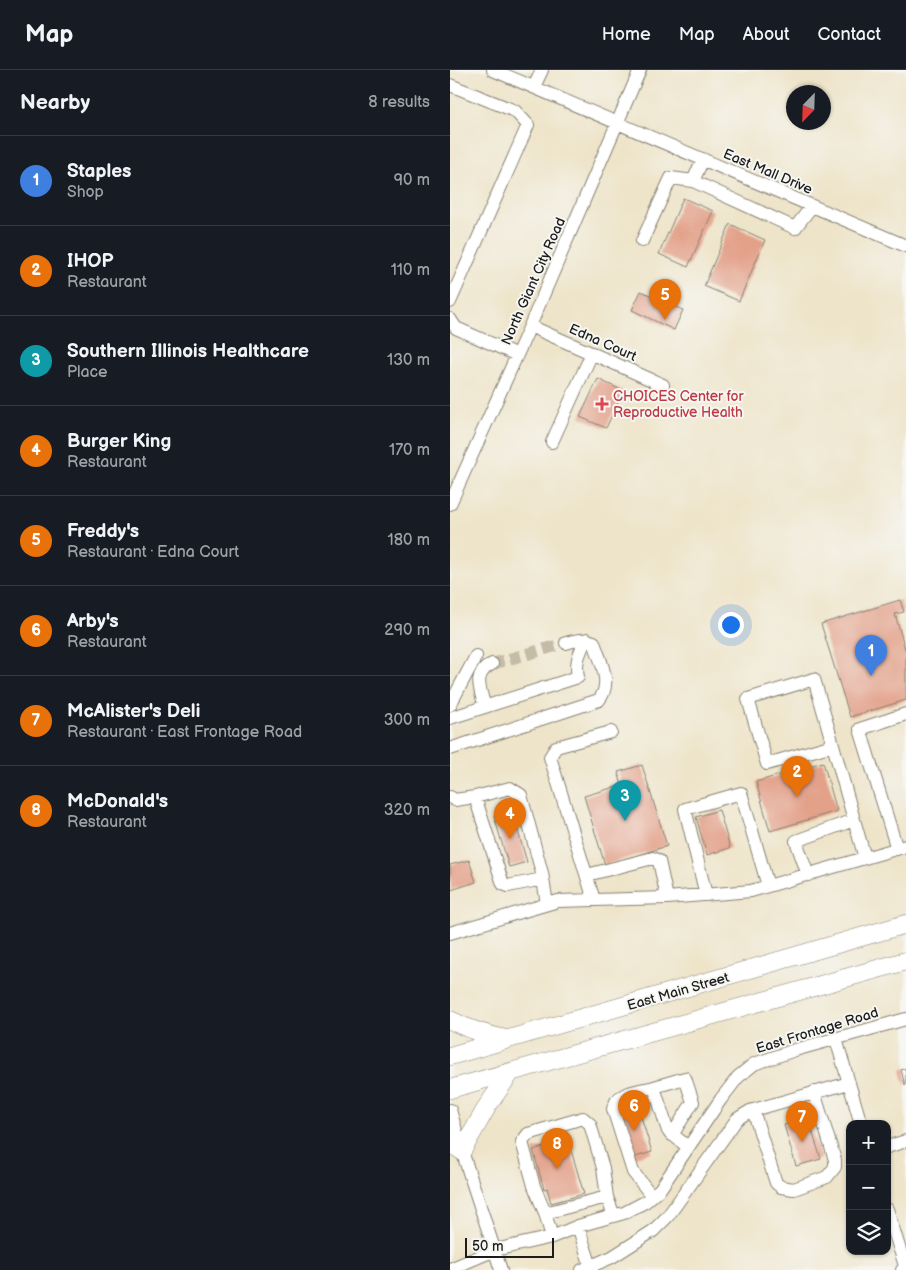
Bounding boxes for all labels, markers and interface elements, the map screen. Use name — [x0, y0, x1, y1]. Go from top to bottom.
text: Map — [25, 20, 73, 49]
text: Home — [602, 24, 651, 45]
text: Map — [679, 24, 715, 45]
text: About — [743, 24, 790, 45]
text: Contact — [818, 24, 881, 45]
north arrow — [786, 85, 831, 130]
text: Nearby — [20, 90, 90, 115]
text: 8 results — [368, 93, 430, 112]
street label: East Mall Drive — [721, 145, 815, 198]
text: Staples — [67, 160, 131, 183]
text: 1 — [33, 171, 39, 190]
text: 90 m — [394, 171, 430, 190]
text: Shop — [67, 183, 104, 202]
street label: North Giant City Road — [498, 215, 569, 348]
text: IHOP — [67, 250, 113, 273]
text: 2 — [31, 261, 41, 280]
text: 110 m — [391, 261, 430, 280]
text: Restaurant — [67, 273, 147, 292]
pin: 5 — [649, 279, 681, 320]
street label: Edna Court — [566, 320, 640, 365]
text: Southern Illinois Healthcare — [67, 340, 309, 363]
text: 3 — [31, 351, 41, 370]
text: 130 m — [387, 351, 430, 370]
text: Place — [67, 363, 108, 382]
place label: CHOICES Center for Reproductive Health — [613, 388, 745, 421]
marker: CHOICES Center for Reproductive Health — [595, 397, 609, 411]
text: Burger King — [67, 430, 171, 453]
text: 4 — [31, 441, 41, 460]
text: 170 m — [389, 441, 430, 460]
text: Restaurant — [67, 453, 147, 472]
text: Freddy's — [67, 520, 139, 543]
text: 5 — [31, 531, 41, 550]
text: 180 m — [388, 531, 430, 550]
text: Restaurant · Edna Court — [67, 543, 239, 562]
text: Arby's — [67, 610, 119, 633]
your location — [718, 612, 744, 638]
text: 6 — [31, 621, 41, 640]
text: 290 m — [384, 621, 430, 640]
text: Restaurant — [67, 633, 147, 652]
pin: 1 — [855, 635, 887, 676]
text: McAlister's Deli — [67, 700, 200, 723]
text: 7 — [32, 711, 40, 730]
text: 300 m — [384, 711, 430, 730]
text: Restaurant · East Frontage Road — [67, 723, 302, 742]
pin: 2 — [781, 756, 813, 797]
pin: 3 — [609, 780, 641, 821]
text: McDonald's — [67, 790, 168, 813]
pin: 4 — [494, 798, 526, 839]
text: 8 — [31, 801, 41, 820]
text: 320 m — [384, 801, 430, 820]
text: Restaurant — [67, 813, 147, 832]
street label: East Main Street — [625, 969, 732, 1014]
street label: East Frontage Road — [754, 1004, 880, 1057]
pin: 6 — [618, 1090, 650, 1131]
pin: 7 — [786, 1101, 818, 1142]
map controls — [846, 1120, 891, 1255]
button: + — [846, 1120, 891, 1165]
pin: 8 — [541, 1128, 573, 1169]
button: − — [846, 1165, 891, 1210]
button: layers — [846, 1210, 891, 1255]
scale bar — [465, 1235, 554, 1258]
text: 50 m — [472, 1238, 504, 1255]

